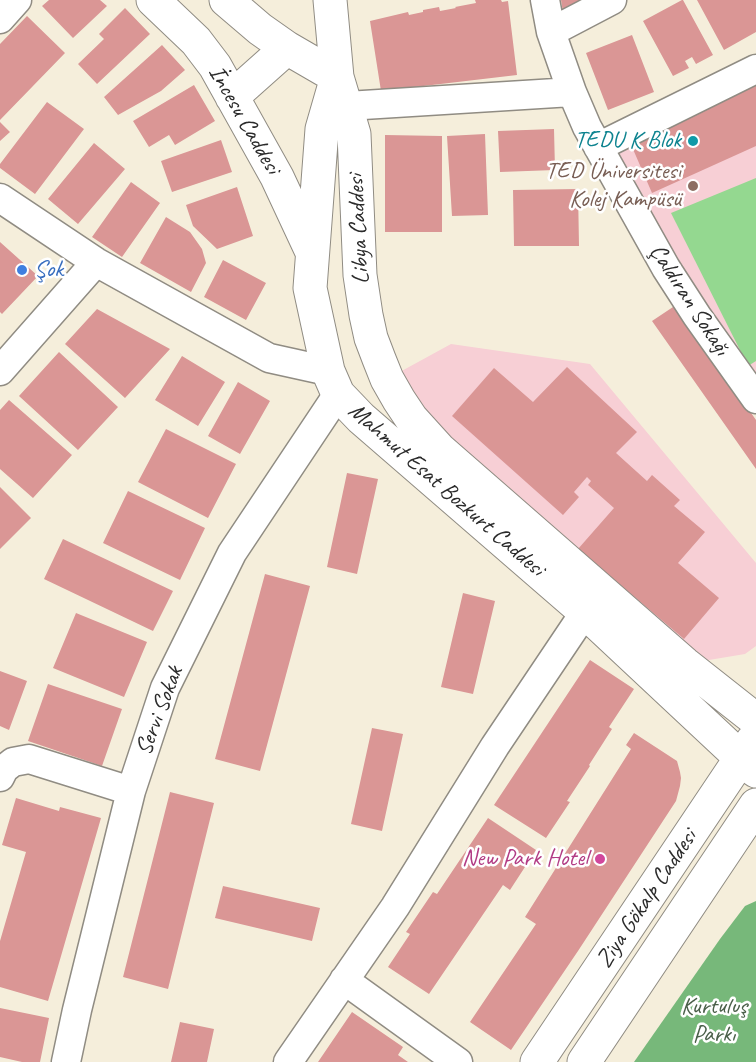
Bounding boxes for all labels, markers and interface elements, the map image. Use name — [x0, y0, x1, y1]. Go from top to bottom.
street label: İncesu Caddesi — [201, 61, 287, 179]
place label: TEDU K Blok — [575, 127, 681, 155]
marker: TEDU K Blok — [686, 134, 700, 148]
place label: TED Üniversitesi Kolej Kampüsü — [546, 158, 681, 214]
street label: Libya Caddesi — [342, 173, 376, 285]
marker: TED Üniversitesi Kolej Kampüsü — [686, 179, 700, 193]
street label: Çaldıran Sokağı — [642, 239, 736, 361]
place label: Şok — [34, 256, 63, 284]
marker: Şok — [15, 263, 29, 277]
street label: Mahmut Esat Bozkurt Caddesi — [342, 397, 550, 583]
street label: Servi Sokak — [130, 662, 190, 760]
street label: Ziya Gökalp Caddesi — [590, 825, 704, 973]
place label: New Park Hotel — [462, 845, 588, 873]
marker: New Park Hotel — [593, 852, 607, 866]
park label: Kurtuluş Parkı — [681, 993, 747, 1049]

